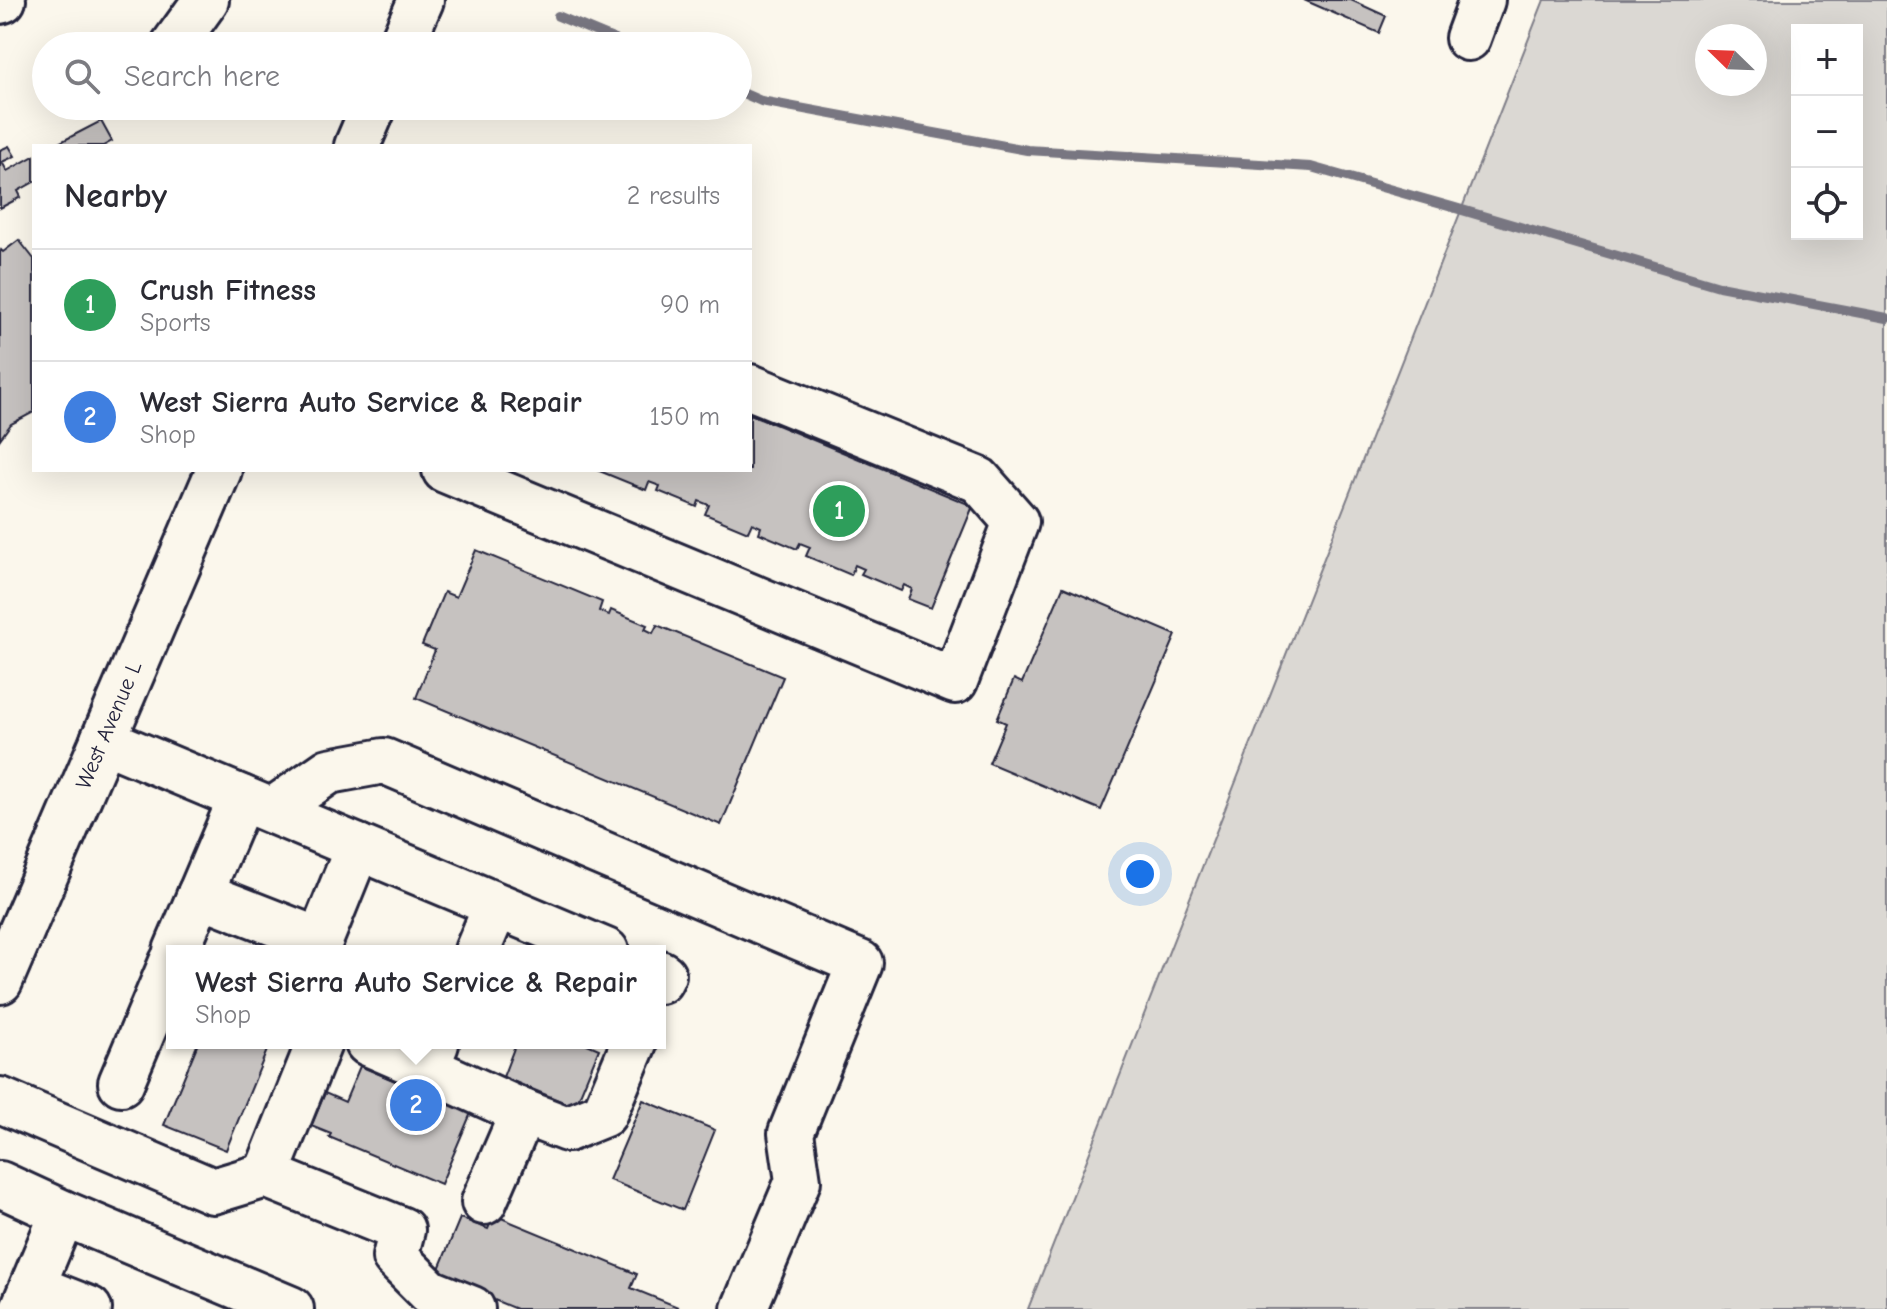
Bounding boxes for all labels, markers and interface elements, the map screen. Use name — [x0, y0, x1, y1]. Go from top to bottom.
north arrow — [1695, 24, 1767, 96]
map controls — [1791, 24, 1863, 240]
button: + — [1791, 24, 1863, 96]
search box — [32, 32, 752, 120]
icon: search — [60, 54, 104, 98]
text: Search here — [124, 59, 280, 94]
button: − — [1791, 96, 1863, 168]
button: locate — [1791, 168, 1863, 240]
text: Nearby — [64, 176, 167, 216]
text: 2 results — [627, 181, 720, 211]
text: Crush Fitness — [140, 273, 316, 308]
text: 1 — [85, 290, 95, 320]
text: 90 m — [660, 290, 720, 320]
text: Sports — [140, 308, 211, 338]
text: West Sierra Auto Service & Repair — [140, 385, 582, 420]
text: 2 — [84, 402, 96, 432]
text: 150 m — [650, 402, 720, 432]
text: Shop — [140, 420, 196, 450]
pin: 1 — [813, 481, 865, 541]
street label: West Avenue L — [70, 657, 148, 793]
your location — [1120, 854, 1160, 894]
popup — [166, 945, 666, 1049]
text: West Sierra Auto Service & Repair — [195, 965, 637, 1000]
text: Shop — [195, 1000, 251, 1030]
pin: 2 — [390, 1075, 442, 1135]

